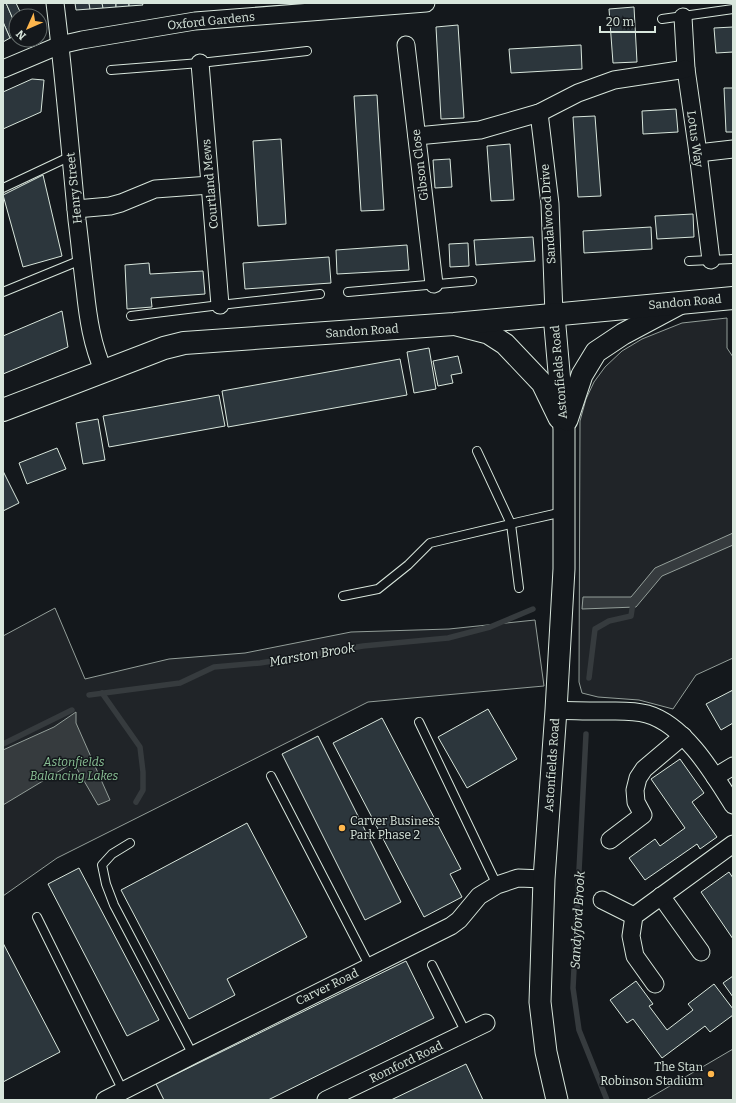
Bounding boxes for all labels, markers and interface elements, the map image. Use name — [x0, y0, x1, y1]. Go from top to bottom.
north arrow — [8, 8, 48, 48]
scale bar — [600, 8, 655, 34]
street label: Oxford Gardens — [167, 9, 256, 33]
text: 20 m — [606, 15, 635, 29]
text: N — [13, 27, 29, 42]
street label: Lotus Way — [684, 110, 706, 169]
street label: Gibson Close — [409, 128, 431, 202]
street label: Courtland Mews — [199, 138, 221, 230]
street label: Henry Street — [63, 151, 85, 224]
street label: Sandalwood Drive — [538, 164, 558, 264]
street label: Sandon Road — [648, 292, 722, 312]
street label: Sandon Road — [325, 321, 399, 341]
street label: Astonfields Road — [548, 325, 570, 419]
water label: Marston Brook — [268, 639, 357, 669]
street label: Astonfields Road — [542, 718, 562, 812]
park label: Astonfields Balancing Lakes — [30, 755, 119, 783]
place label: Carver Business Park Phase 2 — [350, 814, 440, 842]
marker: Carver Business Park Phase 2 — [337, 823, 347, 833]
water label: Sandyford Brook — [567, 870, 588, 969]
street label: Carver Road — [293, 966, 361, 1008]
street label: Romford Road — [367, 1038, 445, 1086]
place label: The Stan Robinson Stadium — [600, 1060, 704, 1088]
marker: The Stan Robinson Stadium — [706, 1069, 716, 1079]

